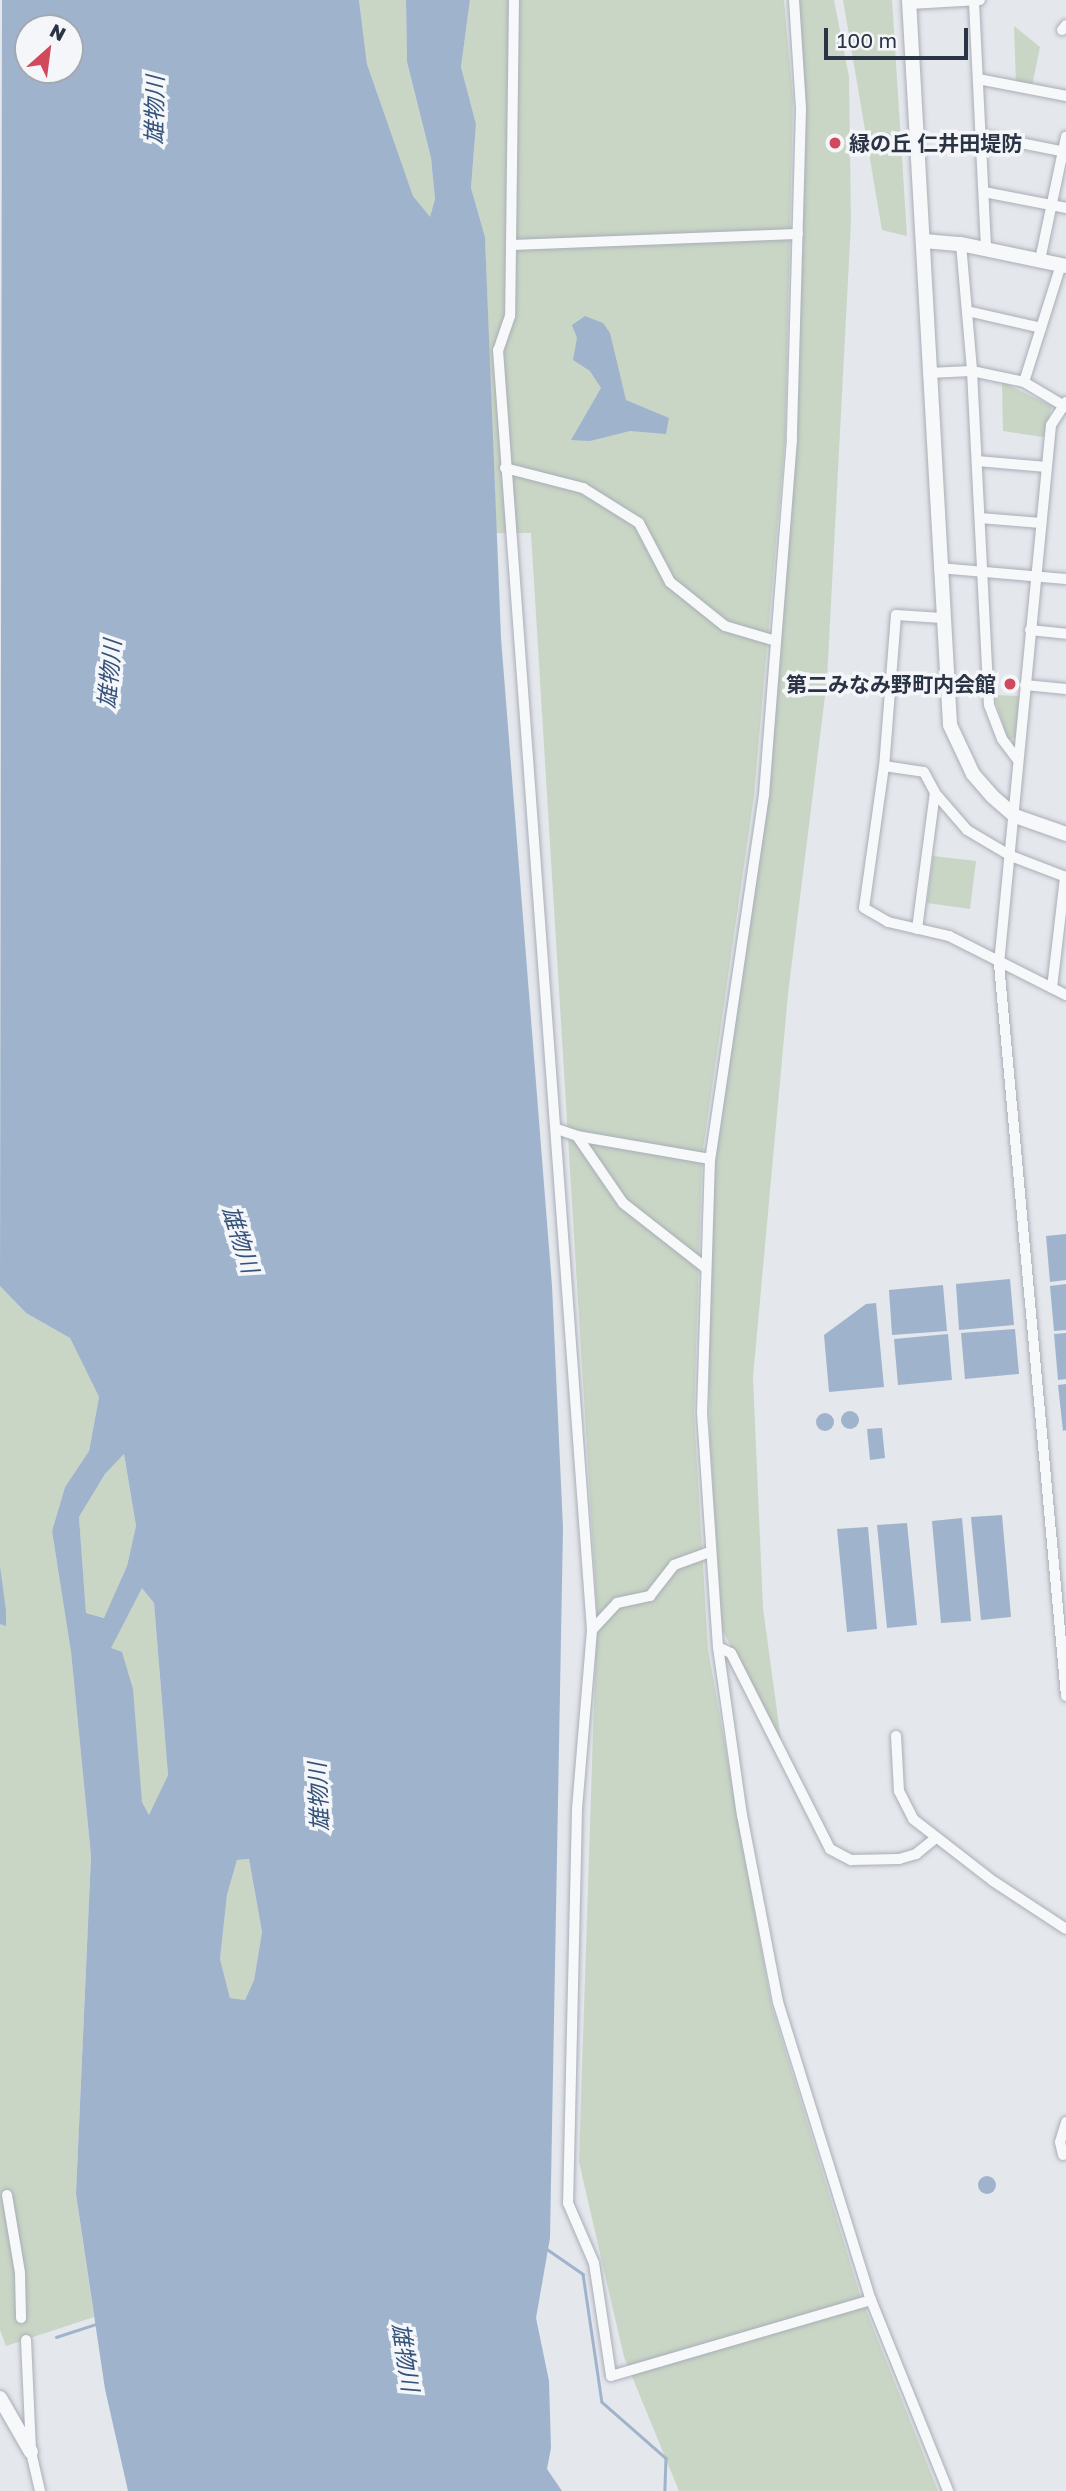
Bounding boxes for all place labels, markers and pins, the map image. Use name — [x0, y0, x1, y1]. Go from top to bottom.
place label: 緑の丘 仁井田堤防 — [849, 130, 1022, 156]
marker: 緑の丘 仁井田堤防 — [827, 135, 843, 151]
place label: 第二みなみ野町内会館 — [786, 671, 996, 697]
marker: 第二みなみ野町内会館 — [1002, 676, 1018, 692]

